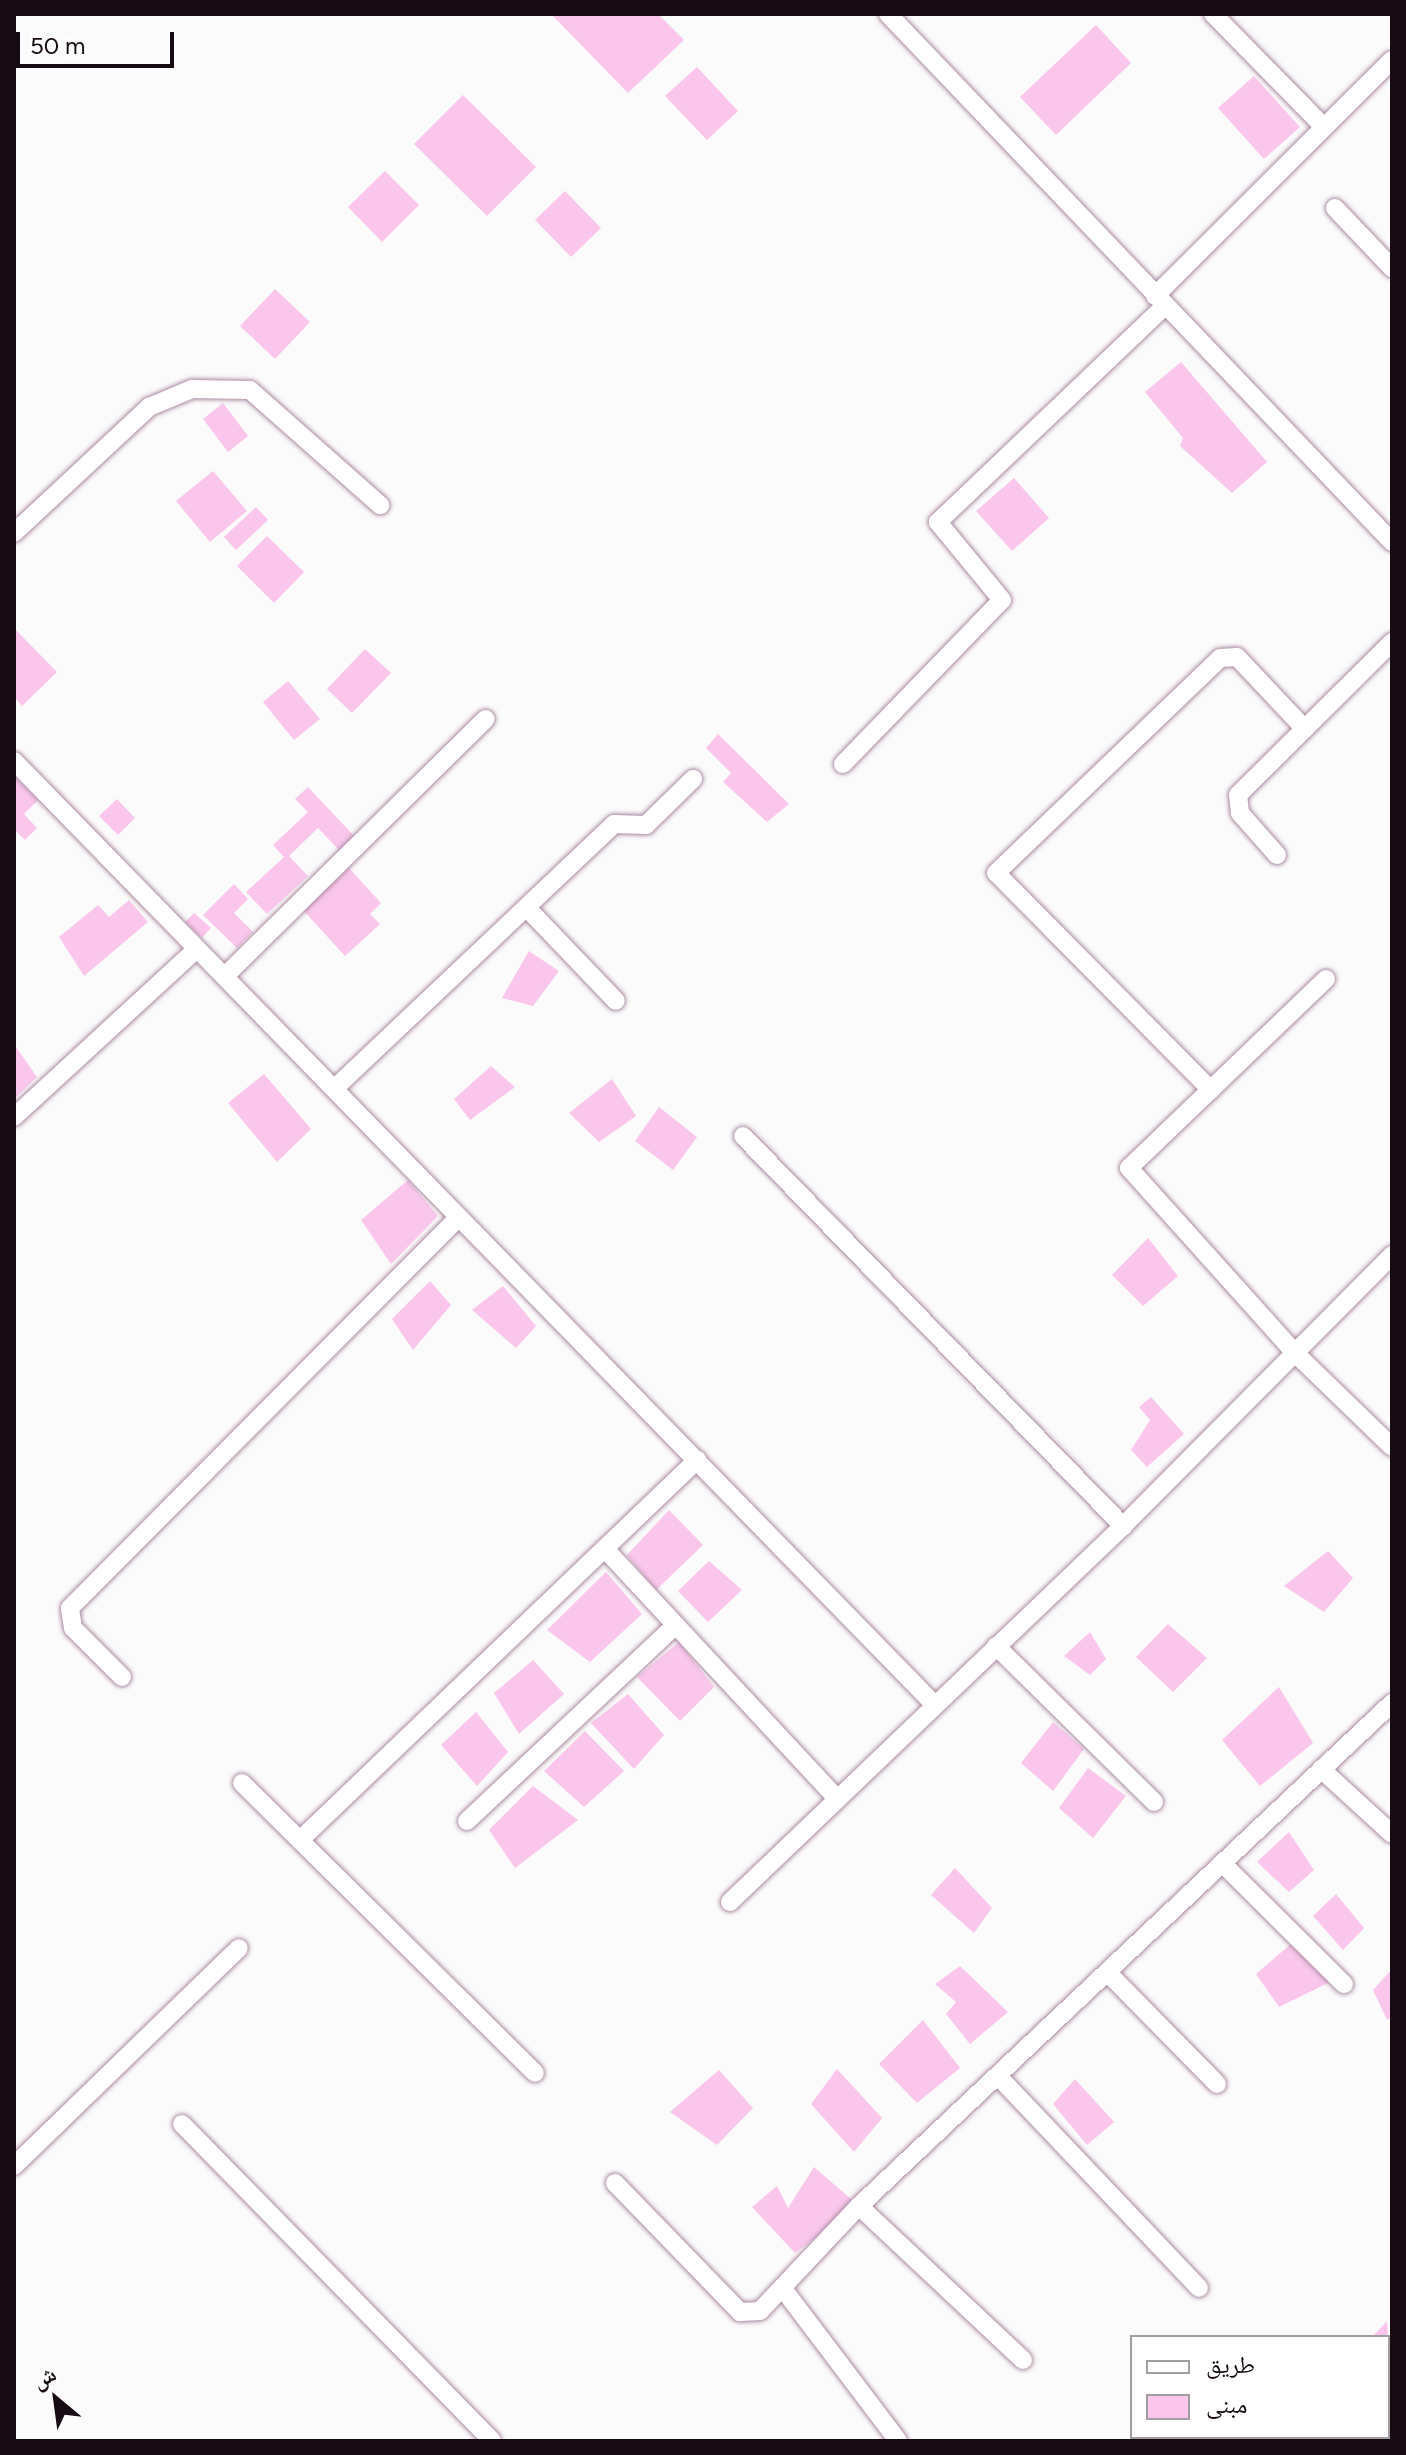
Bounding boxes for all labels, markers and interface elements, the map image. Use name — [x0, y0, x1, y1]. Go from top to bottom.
scale bar — [20, 16, 178, 66]
text: 50 m — [30, 31, 86, 60]
legend — [1130, 2335, 1390, 2439]
text: طريق — [1206, 2350, 1255, 2379]
north arrow — [16, 2359, 96, 2439]
text: ش — [27, 2360, 61, 2395]
text: مبنى — [1206, 2390, 1247, 2419]

